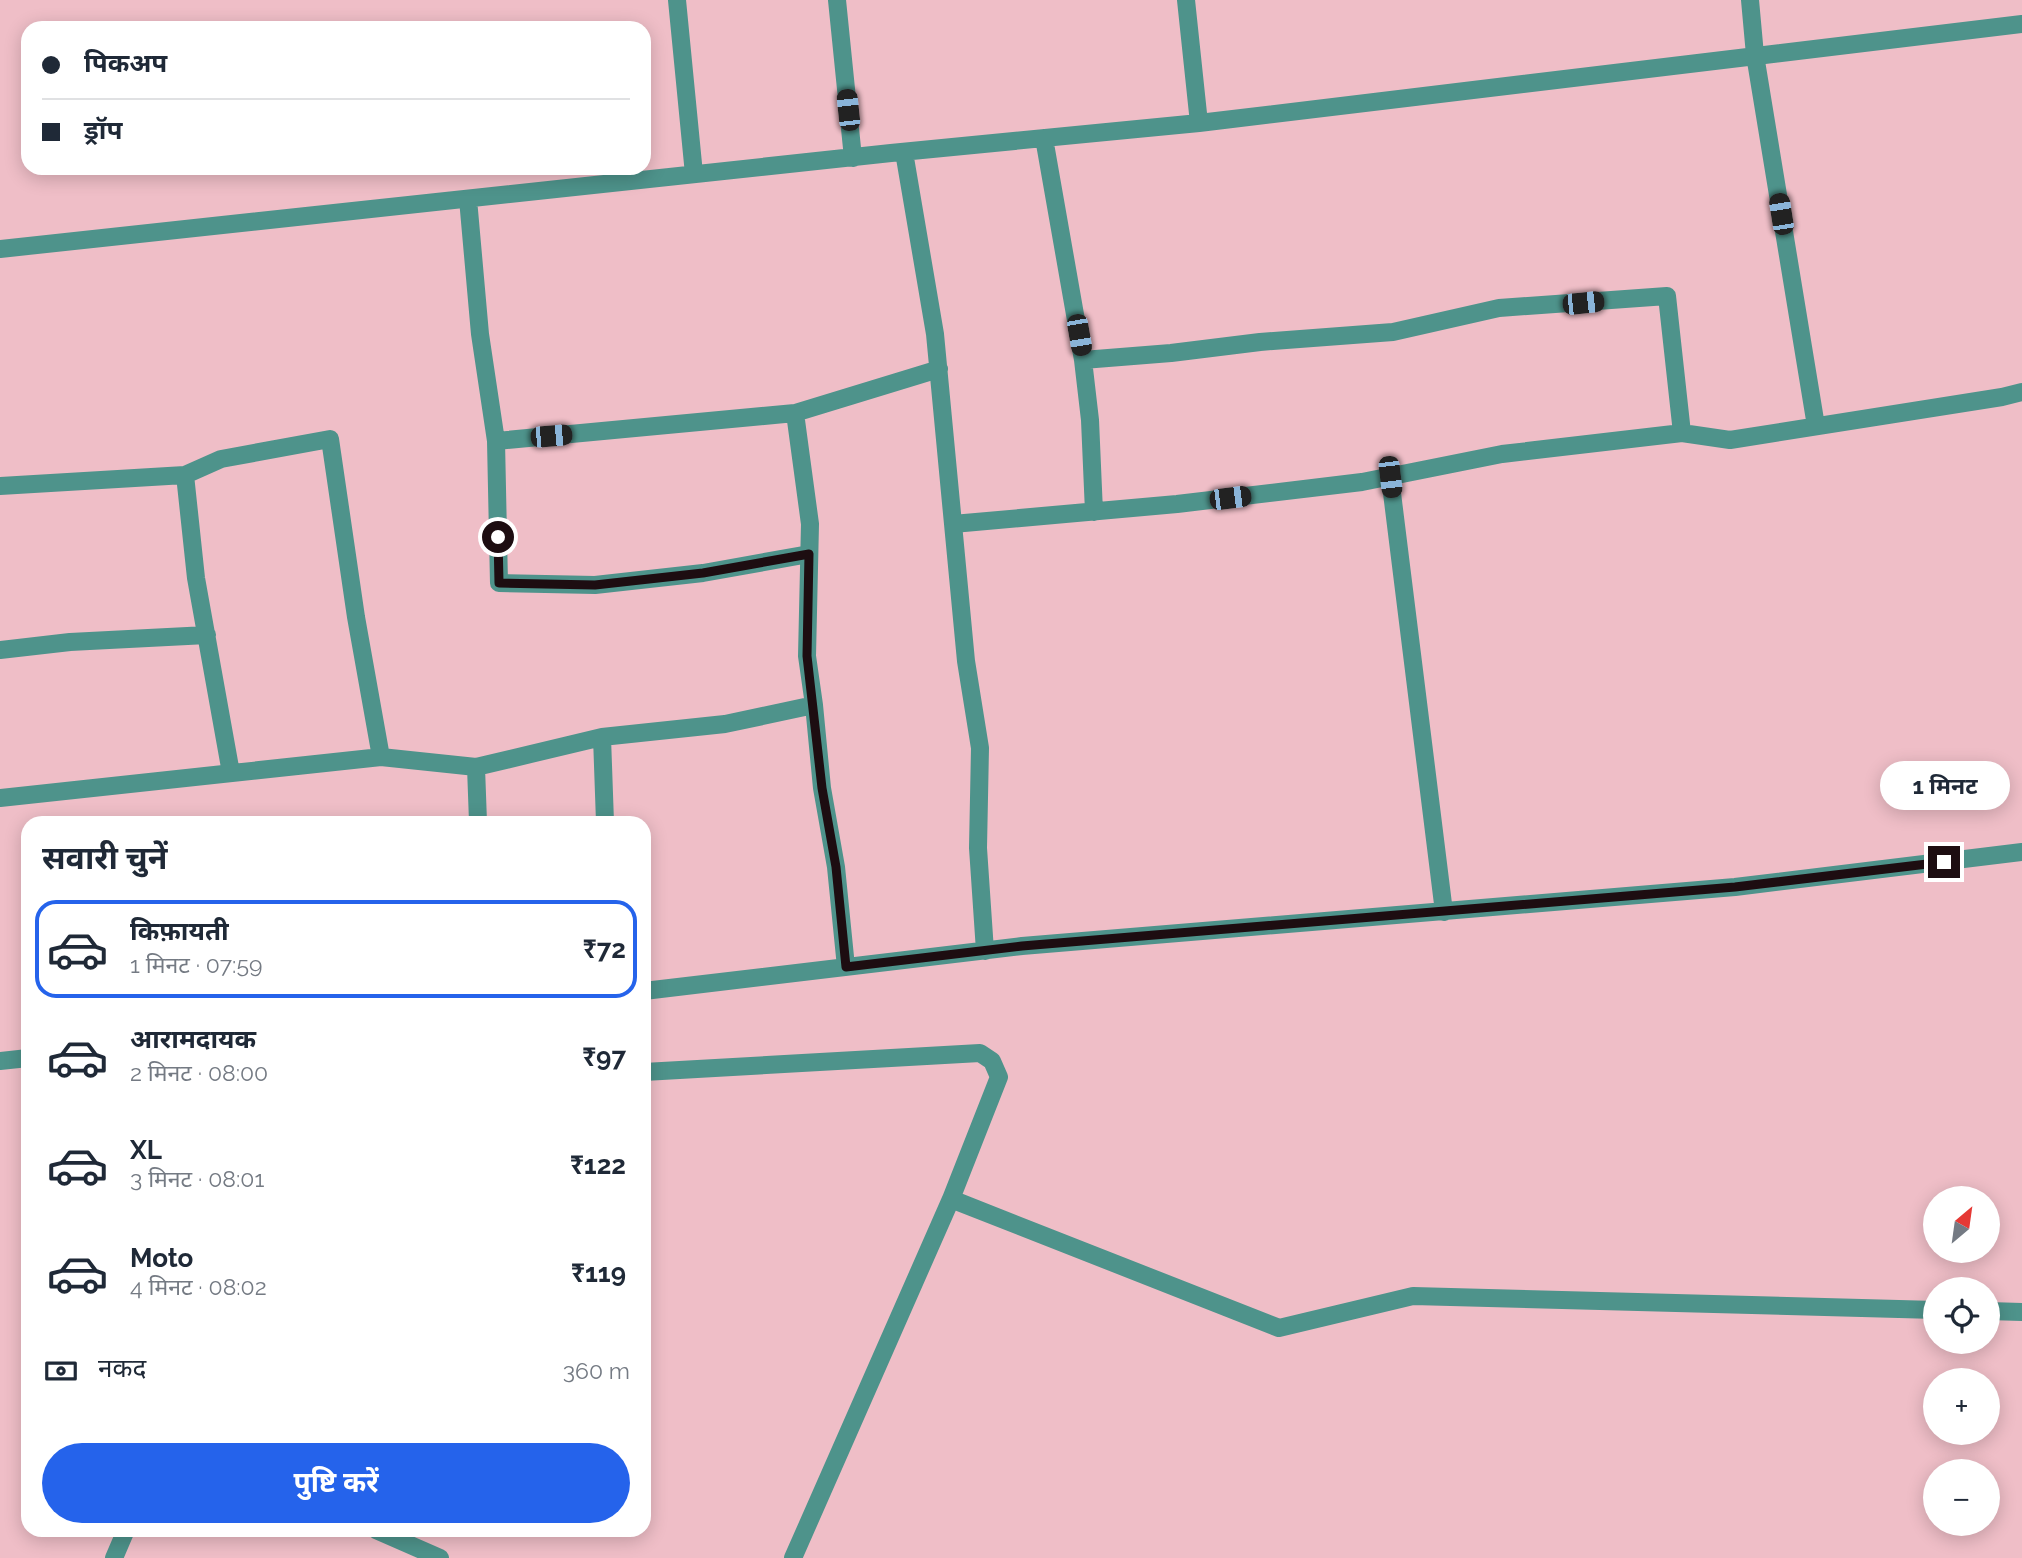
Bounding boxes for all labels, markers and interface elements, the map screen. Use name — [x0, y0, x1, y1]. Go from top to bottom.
text: पिकअप — [84, 48, 167, 78]
car — [836, 88, 861, 132]
text: ड्रॉप — [84, 115, 122, 145]
car — [1768, 192, 1795, 236]
car — [1562, 290, 1605, 316]
car — [1066, 312, 1093, 358]
car — [530, 424, 573, 448]
car — [1378, 455, 1403, 499]
car — [1208, 485, 1253, 511]
route start — [482, 521, 514, 553]
callout: 1 मिनट — [1879, 760, 2009, 810]
text: 1 मिनट — [1912, 772, 1978, 799]
text: सवारी चुनें — [42, 839, 167, 876]
route end — [1928, 846, 1960, 878]
text: किफ़ायती — [130, 916, 229, 946]
icon: car — [46, 918, 109, 981]
text: ₹72 — [583, 934, 626, 964]
text: 1 मिनट · 07:59 — [130, 951, 262, 978]
text: आरामदायक — [130, 1024, 256, 1054]
icon: car — [46, 1026, 109, 1089]
text: ₹97 — [582, 1042, 626, 1072]
text: 2 मिनट · 08:00 — [130, 1059, 268, 1086]
icon: car — [46, 1134, 109, 1197]
text: XL — [130, 1135, 162, 1165]
text: ₹122 — [570, 1150, 626, 1180]
text: 3 मिनट · 08:01 — [130, 1165, 264, 1192]
north arrow — [1923, 1186, 2000, 1264]
map controls — [1923, 1186, 2000, 1536]
icon: car — [46, 1242, 109, 1305]
text: Moto — [130, 1243, 193, 1273]
text: ₹119 — [571, 1258, 626, 1288]
text: 4 मिनट · 08:02 — [130, 1273, 267, 1300]
button: locate — [1923, 1277, 2000, 1354]
icon: cash — [42, 1352, 80, 1390]
text: नकद — [98, 1353, 146, 1383]
text: 360 m — [563, 1357, 630, 1384]
button: + — [1923, 1368, 2000, 1445]
button: पुष्टि करें — [42, 1443, 630, 1523]
button: − — [1923, 1459, 2000, 1536]

